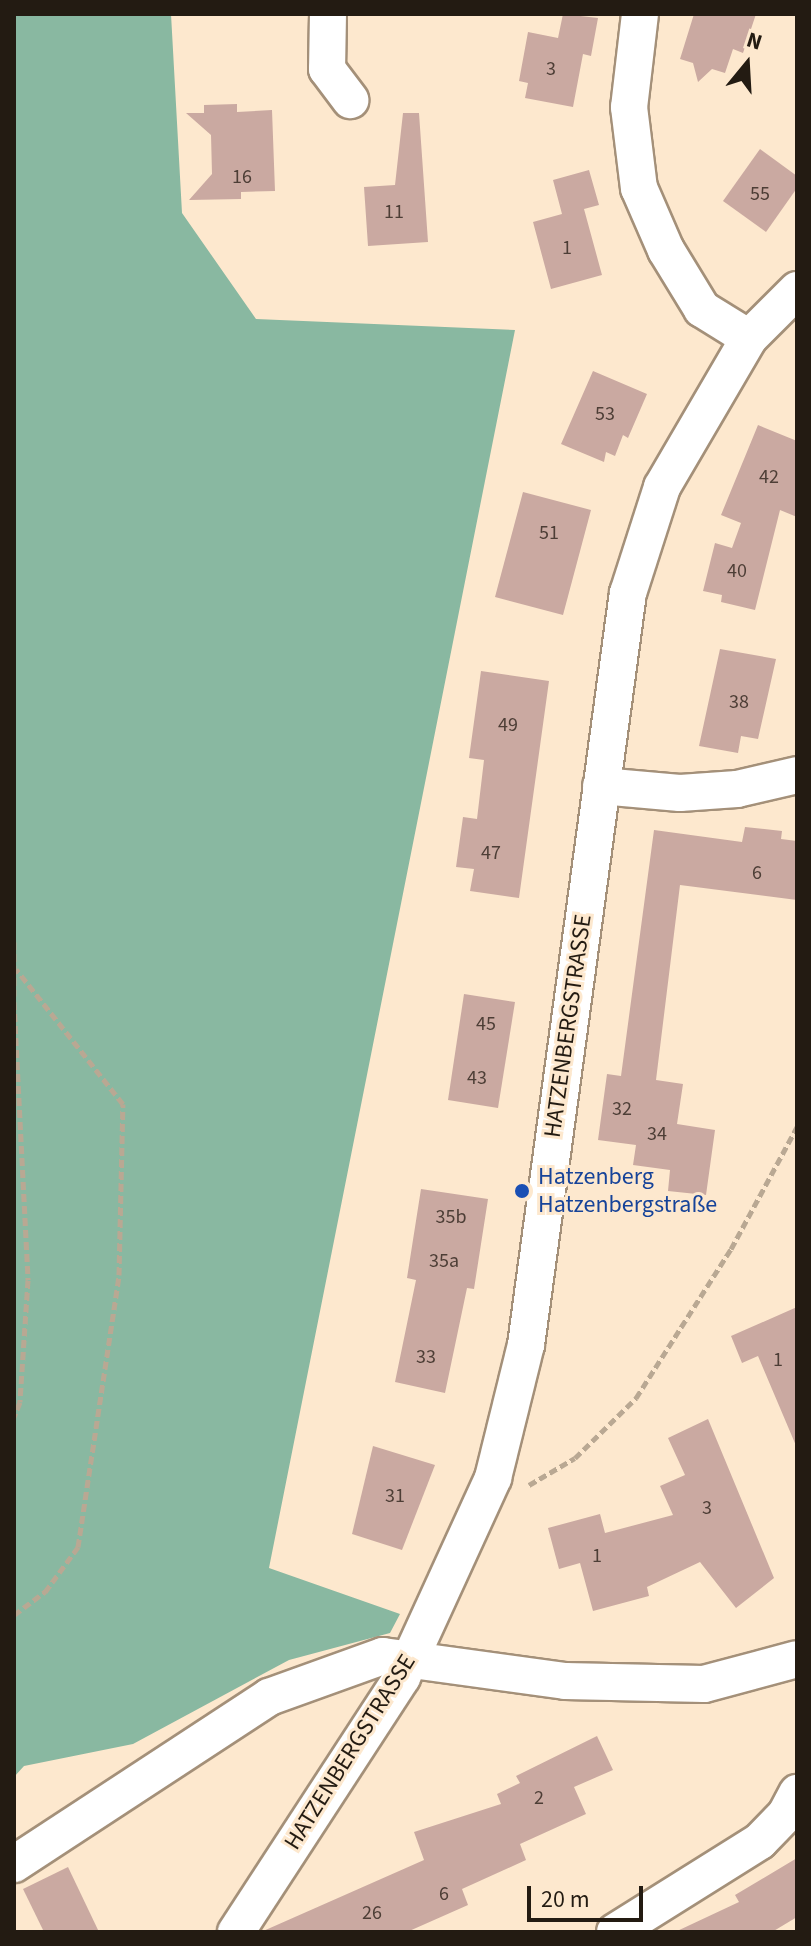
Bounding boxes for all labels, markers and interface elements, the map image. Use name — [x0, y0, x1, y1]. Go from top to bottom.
north arrow — [707, 24, 787, 104]
text: N — [743, 24, 766, 59]
house number: 3 — [546, 57, 556, 81]
house number: 16 — [232, 165, 252, 189]
house number: 55 — [750, 182, 770, 206]
house number: 11 — [384, 200, 404, 224]
house number: 1 — [562, 236, 572, 260]
house number: 53 — [595, 402, 615, 426]
house number: 42 — [759, 465, 779, 489]
house number: 51 — [539, 521, 559, 545]
house number: 40 — [727, 559, 747, 583]
house number: 38 — [729, 690, 749, 714]
house number: 49 — [498, 713, 518, 737]
house number: 47 — [481, 841, 501, 865]
house number: 6 — [752, 861, 762, 885]
street label: HATZENBERGSTRASSE — [538, 913, 598, 1139]
house number: 45 — [476, 1012, 496, 1036]
house number: 43 — [467, 1066, 487, 1090]
house number: 32 — [612, 1097, 632, 1121]
house number: 34 — [647, 1122, 667, 1146]
place label: Hatzenberg Hatzenbergstraße — [538, 1163, 717, 1219]
marker: Hatzenberg Hatzenbergstraße — [513, 1182, 531, 1200]
house number: 35b — [436, 1205, 466, 1229]
house number: 35a — [429, 1249, 459, 1273]
house number: 33 — [416, 1345, 436, 1369]
house number: 1 — [773, 1348, 783, 1372]
house number: 31 — [385, 1484, 405, 1508]
house number: 3 — [702, 1496, 712, 1520]
house number: 1 — [592, 1544, 602, 1568]
street label: HATZENBERGSTRASSE — [278, 1649, 422, 1855]
house number: 2 — [534, 1786, 544, 1810]
scale bar — [531, 1870, 647, 1920]
house number: 6 — [439, 1882, 449, 1906]
text: 20 m — [541, 1882, 590, 1917]
house number: 26 — [362, 1901, 382, 1925]

